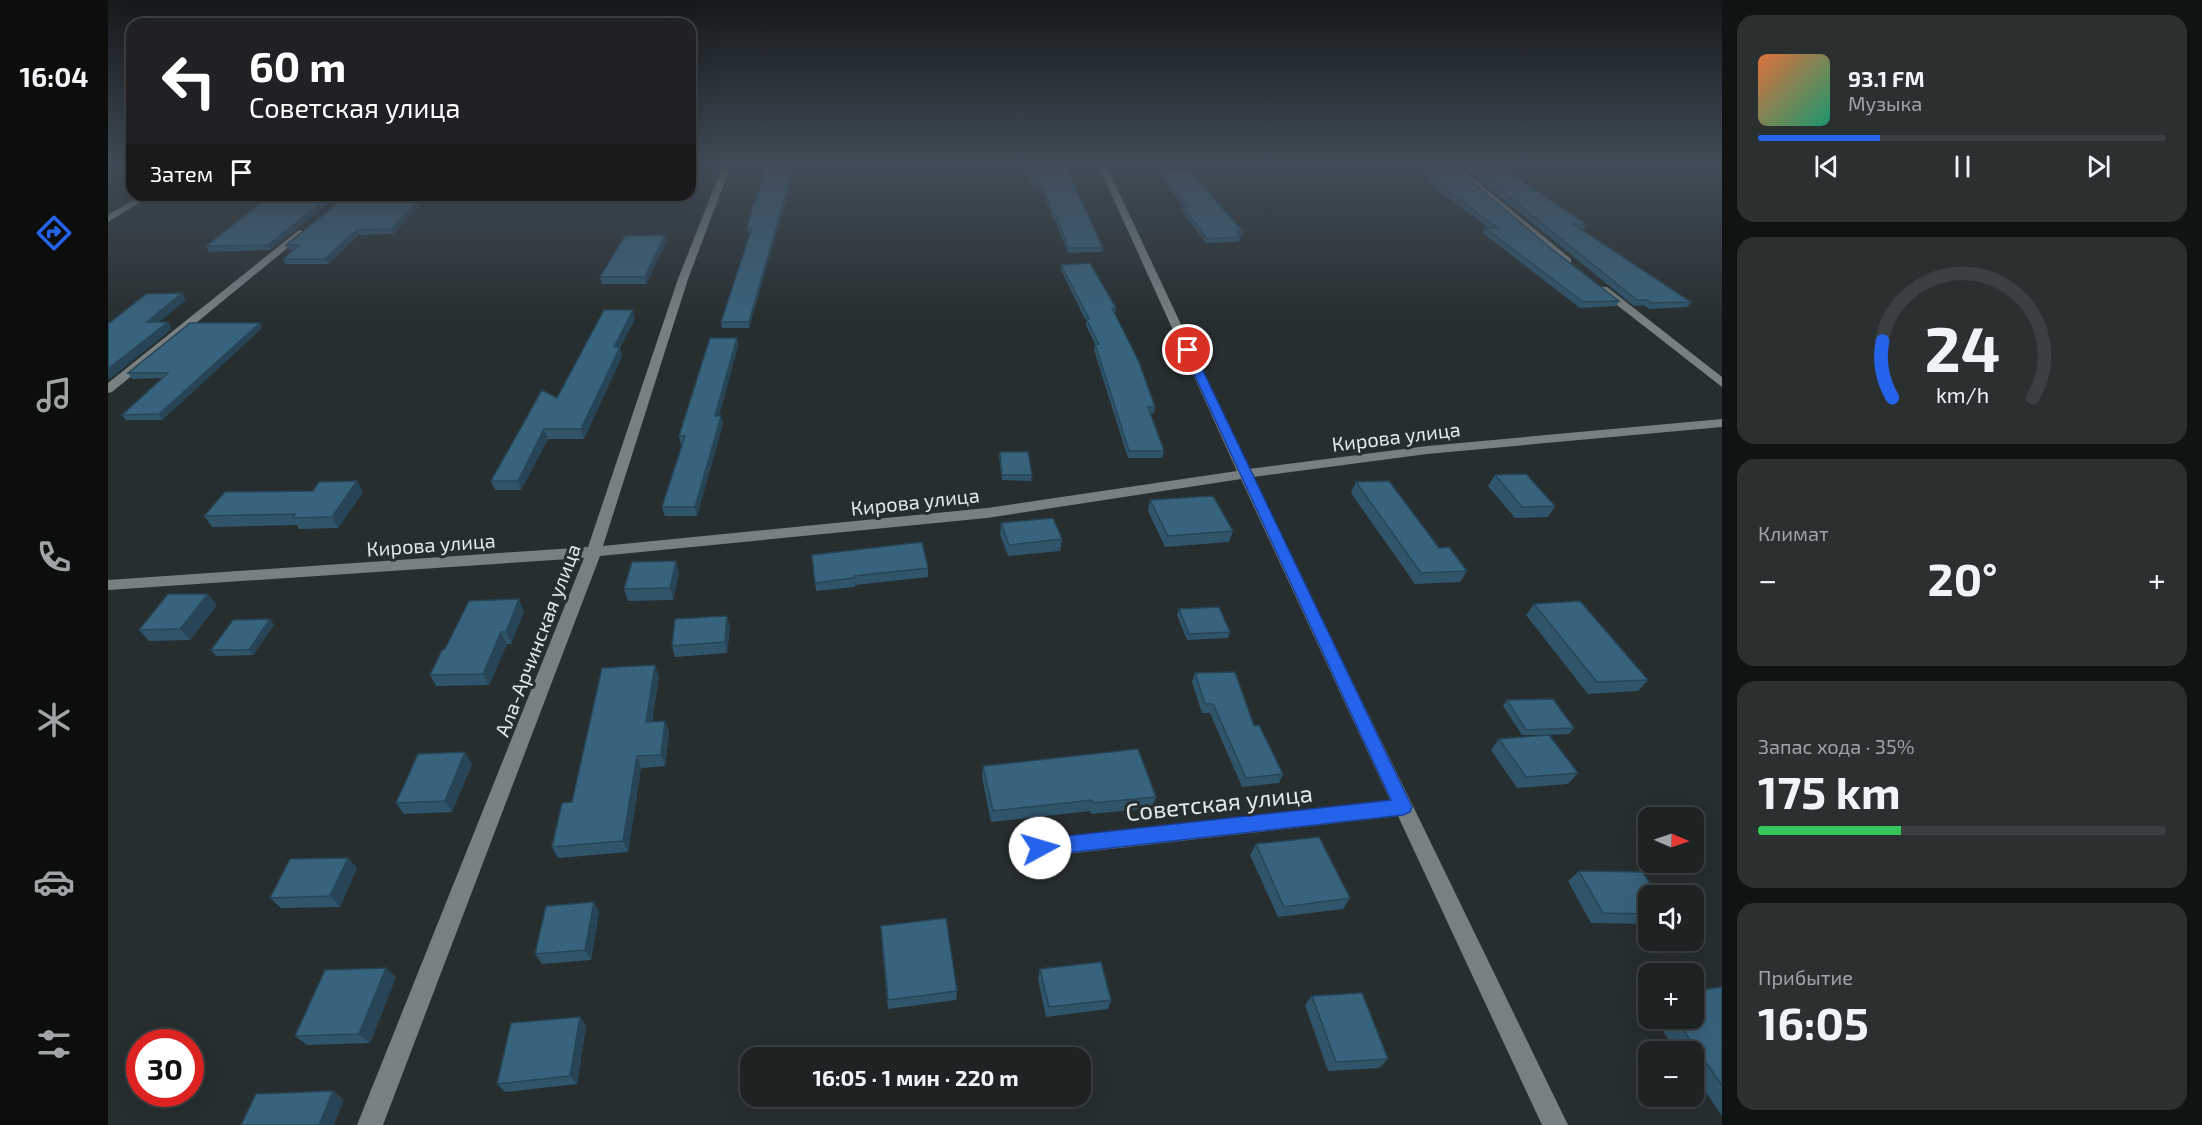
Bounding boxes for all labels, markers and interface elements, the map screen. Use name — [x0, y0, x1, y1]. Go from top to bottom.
text: 60 m — [249, 40, 346, 90]
icon: left — [150, 42, 228, 120]
text: 16:04 — [20, 60, 88, 92]
text: 93.1 FM — [1848, 65, 1925, 91]
text: Советская улица — [249, 91, 460, 123]
text: Музыка — [1848, 91, 1922, 115]
icon: previous — [1810, 150, 1843, 183]
icon: pause — [1946, 150, 1979, 183]
icon: next — [2082, 150, 2115, 183]
icon: arrive — [225, 156, 258, 189]
text: Затем — [150, 160, 213, 186]
icon: directions — [33, 212, 75, 254]
text: 24 — [1924, 310, 2000, 385]
pin — [1162, 324, 1213, 375]
icon: arrive — [1171, 333, 1204, 366]
icon: music — [33, 374, 75, 416]
text: km/h — [1935, 382, 1989, 407]
street label: Кирова улица — [1330, 416, 1462, 457]
street label: Кирова улица — [849, 482, 981, 521]
text: Климат — [1758, 521, 1829, 545]
street label: Кирова улица — [366, 528, 496, 561]
icon: phone — [33, 536, 75, 578]
street label: Ала-Арчинская улица — [489, 540, 586, 740]
text: 20° — [1928, 551, 1998, 605]
text: − — [1758, 559, 1777, 599]
text: + — [2148, 559, 2166, 599]
icon: climate — [33, 699, 75, 741]
text: Запас хода · 35% — [1758, 734, 1915, 758]
text: 175 km — [1758, 764, 1901, 818]
street label: Советская улица — [1124, 778, 1314, 827]
north arrow — [1638, 807, 1704, 873]
map controls — [1638, 807, 1704, 1107]
position arrow — [1008, 816, 1072, 880]
icon: car — [33, 861, 75, 903]
button: sound — [1638, 885, 1704, 951]
button: + — [1638, 963, 1704, 1029]
text: Прибытие — [1758, 965, 1853, 989]
text: 16:05 — [1758, 995, 1869, 1049]
icon: filters — [33, 1023, 75, 1065]
speed limit sign: 30 — [126, 1029, 204, 1107]
button: − — [1638, 1041, 1704, 1107]
text: 16:05 · 1 мин · 220 m — [812, 1064, 1019, 1090]

